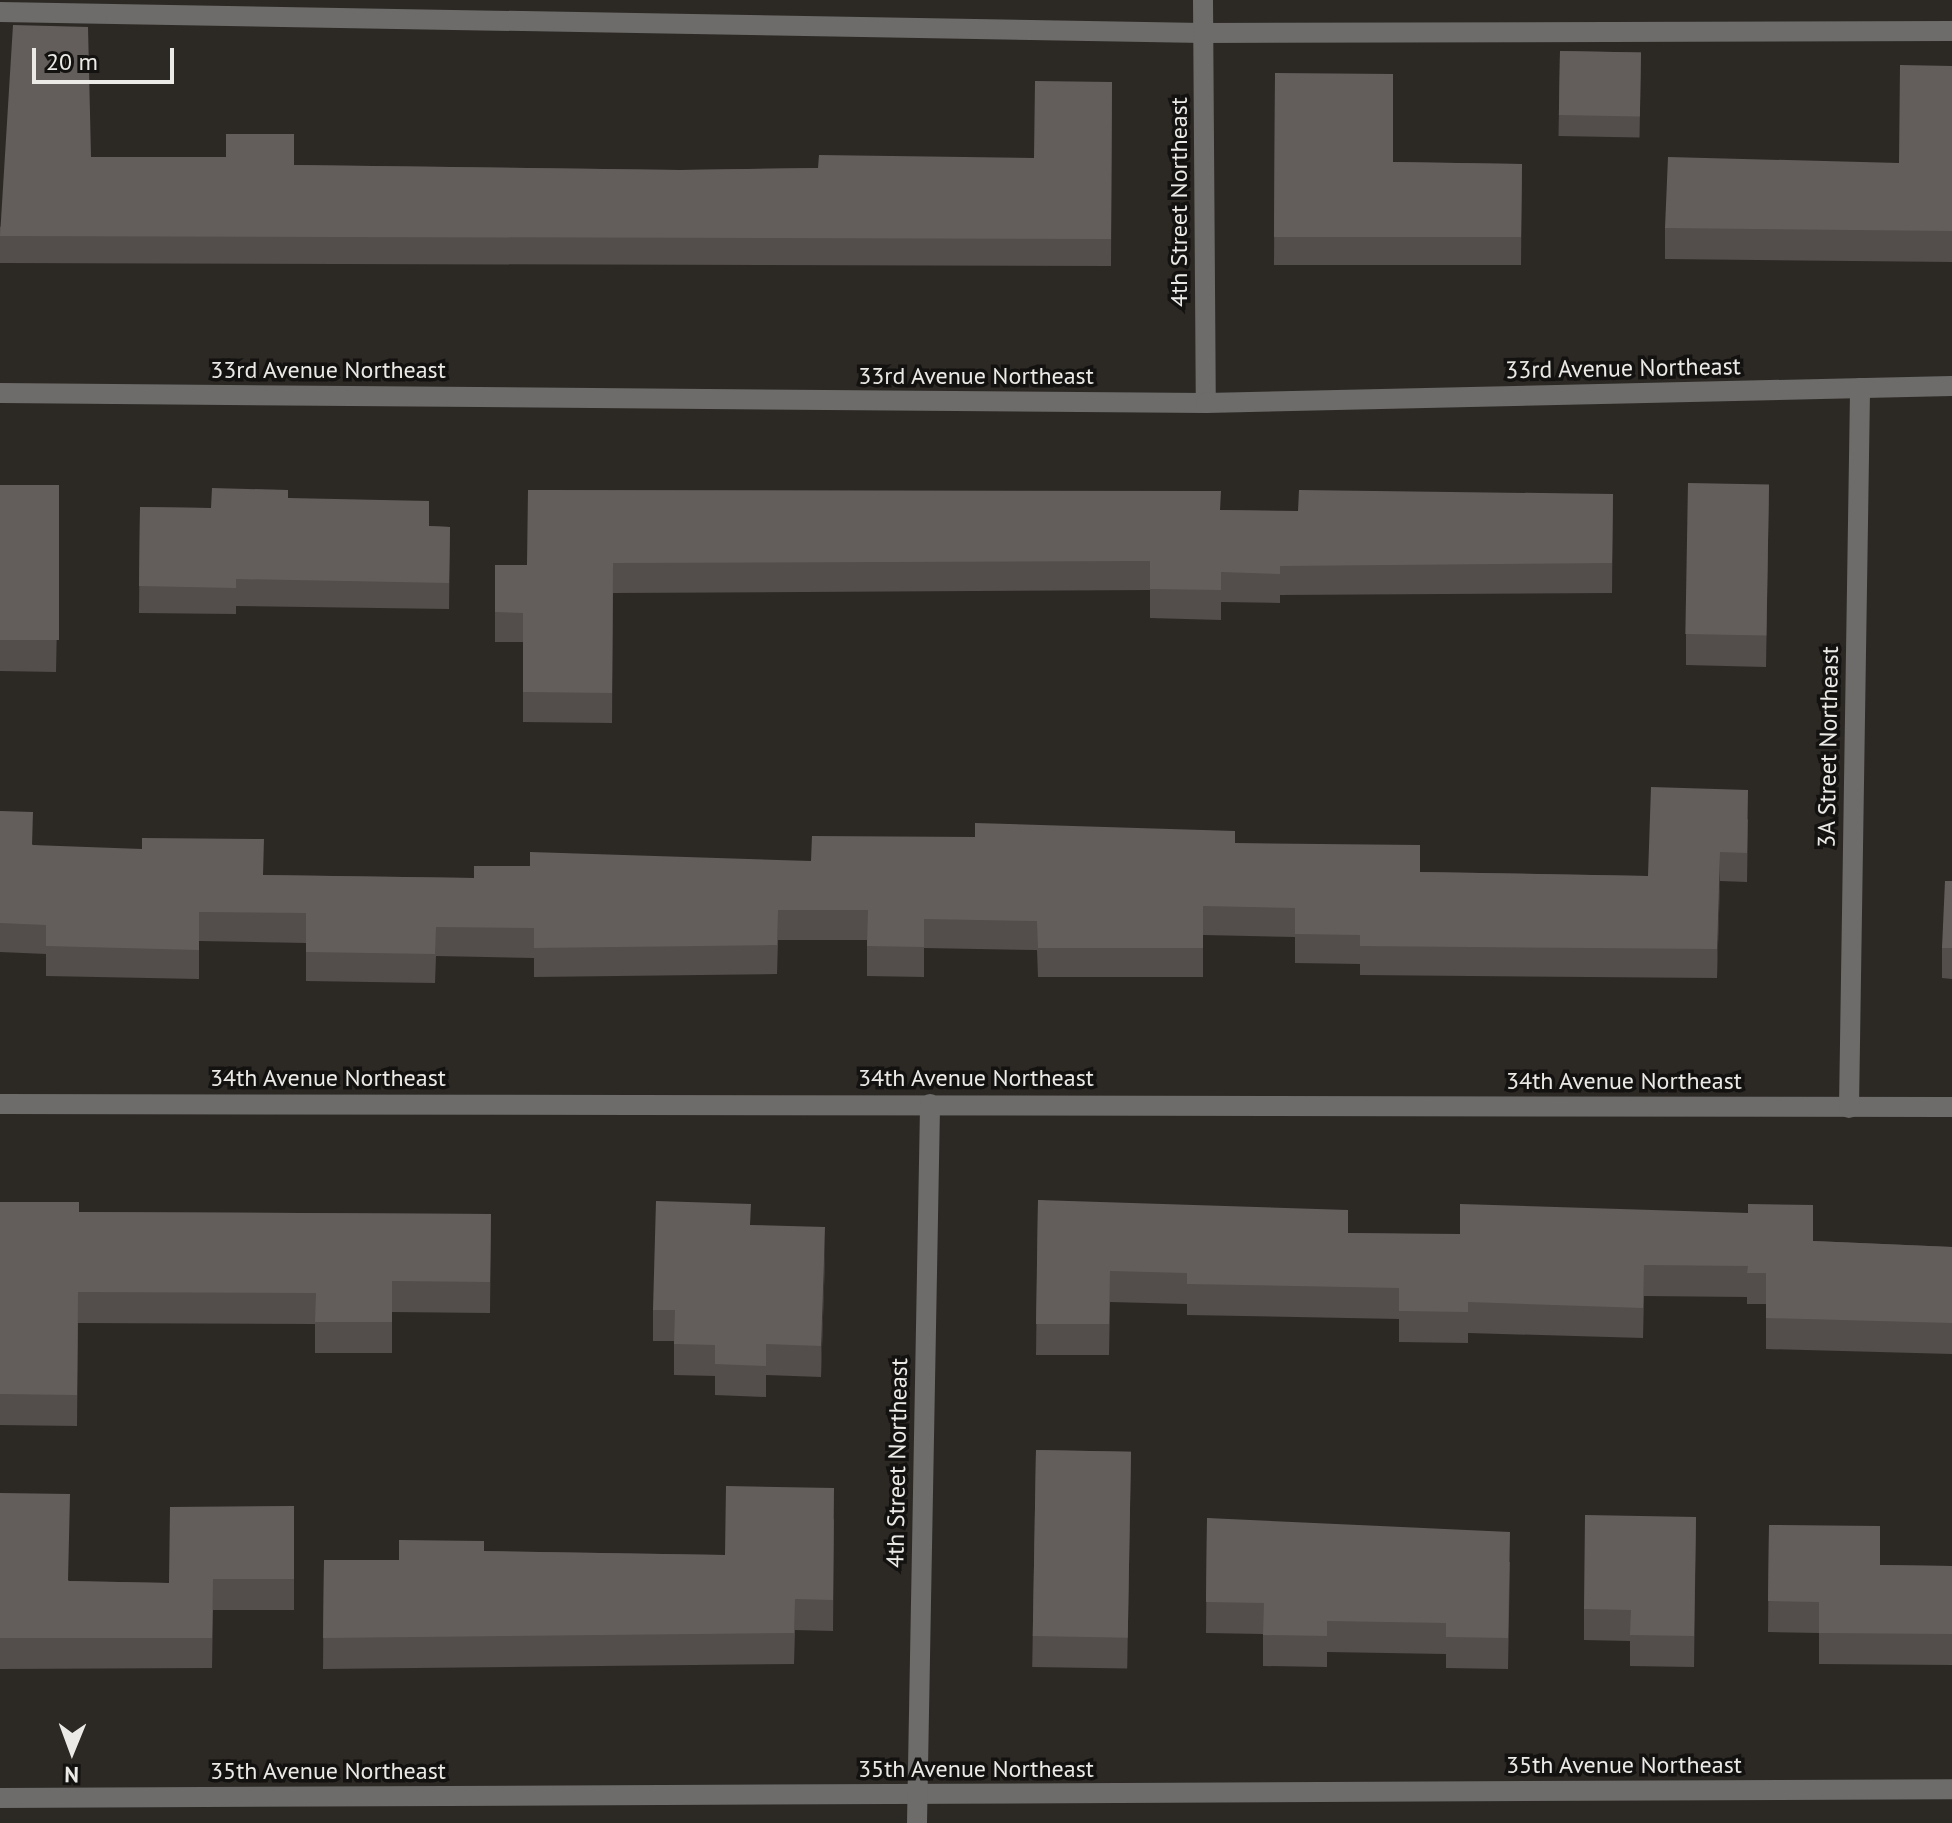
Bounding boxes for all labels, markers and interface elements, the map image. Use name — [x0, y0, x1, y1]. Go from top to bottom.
scale bar — [36, 32, 178, 82]
text: 20 m — [46, 46, 98, 77]
street label: 4th Street Northeast — [1165, 97, 1193, 307]
street label: 33rd Avenue Northeast — [1505, 352, 1741, 384]
street label: 33rd Avenue Northeast — [210, 356, 446, 384]
street label: 33rd Avenue Northeast — [858, 362, 1094, 390]
street label: 3A Street Northeast — [1812, 645, 1844, 849]
street label: 34th Avenue Northeast — [210, 1064, 446, 1092]
street label: 34th Avenue Northeast — [858, 1064, 1094, 1092]
street label: 34th Avenue Northeast — [1506, 1067, 1742, 1095]
street label: 4th Street Northeast — [881, 1358, 913, 1568]
north arrow — [32, 1711, 112, 1791]
street label: 35th Avenue Northeast — [1506, 1751, 1742, 1779]
street label: 35th Avenue Northeast — [858, 1755, 1094, 1783]
street label: 35th Avenue Northeast — [210, 1757, 446, 1785]
text: N — [64, 1761, 79, 1789]

